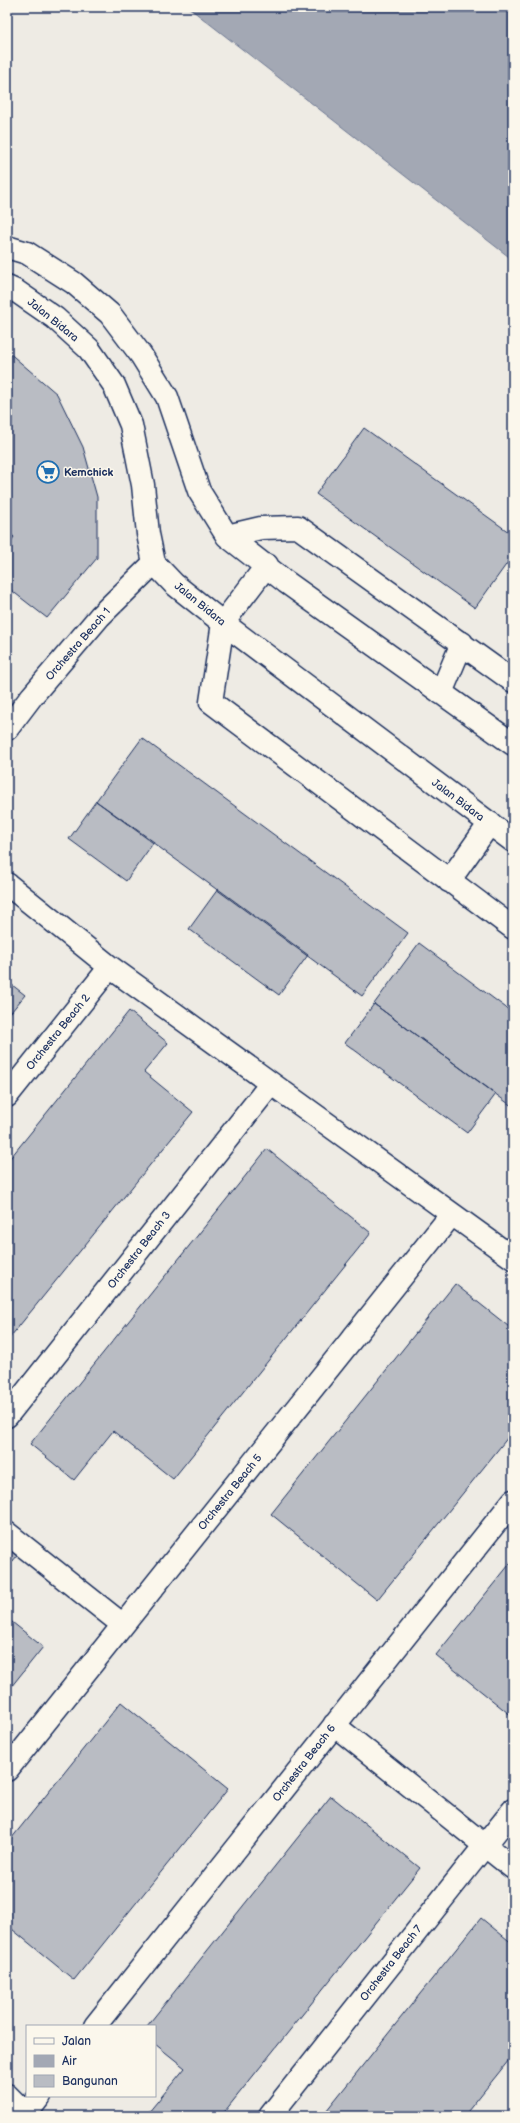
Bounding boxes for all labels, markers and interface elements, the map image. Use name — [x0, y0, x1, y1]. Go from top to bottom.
street label: Jalan Bidara — [25, 295, 81, 345]
supermarket icon: Kemchick — [35, 459, 61, 485]
place label: Kemchick — [64, 466, 113, 479]
street label: Jalan Bidara — [172, 579, 228, 629]
street label: Orchestra Beach 1 — [43, 605, 113, 683]
street label: Jalan Bidara — [429, 776, 487, 824]
street label: Orchestra Beach 2 — [23, 991, 93, 1073]
street label: Orchestra Beach 3 — [105, 1209, 173, 1291]
street label: Orchestra Beach 5 — [195, 1451, 265, 1533]
street label: Orchestra Beach 6 — [270, 1722, 338, 1804]
street label: Orchestra Beach 7 — [357, 1922, 425, 2004]
legend — [26, 2025, 156, 2097]
text: Jalan — [62, 2034, 91, 2049]
text: Air — [62, 2054, 77, 2069]
text: Bangunan — [62, 2074, 118, 2089]

